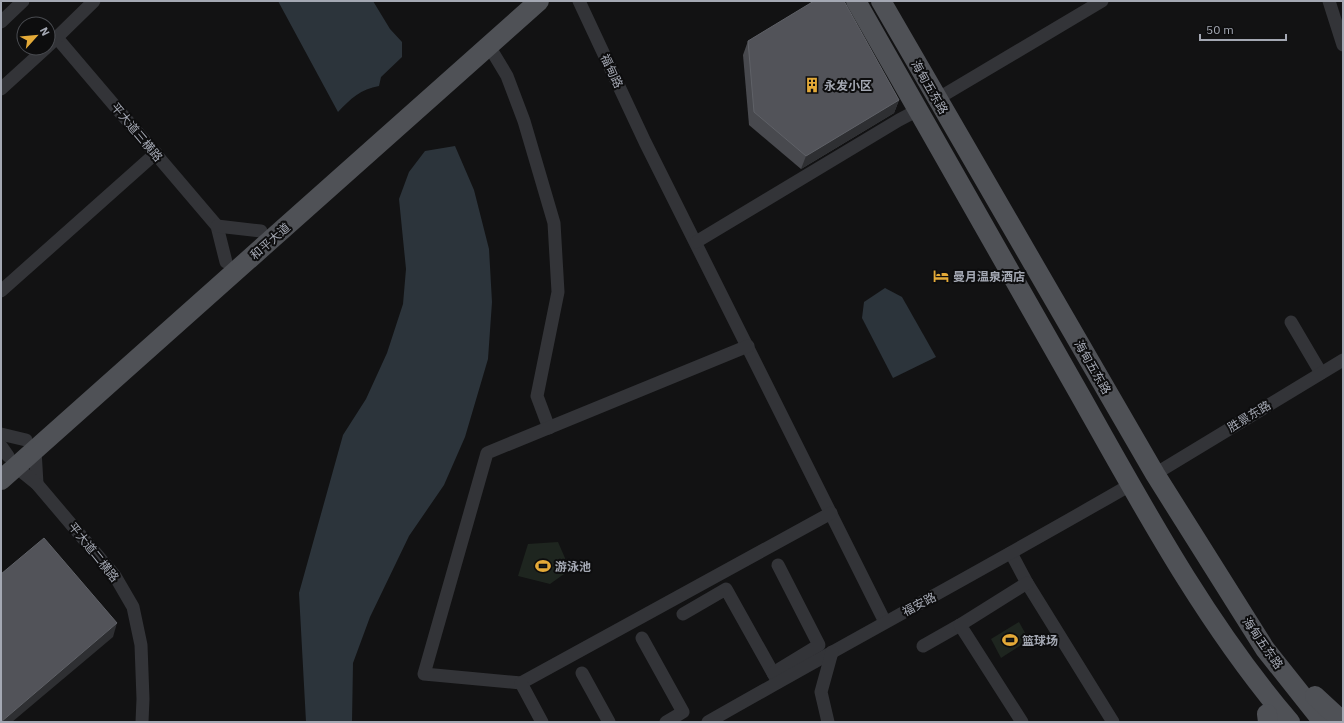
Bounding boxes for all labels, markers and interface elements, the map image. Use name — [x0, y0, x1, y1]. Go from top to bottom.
north arrow — [16, 16, 56, 56]
scale bar — [1200, 16, 1286, 42]
text: 50 m — [1206, 22, 1234, 37]
text: N — [37, 25, 53, 38]
street label: 福甸路 — [598, 52, 626, 90]
street label: 海甸五东路 — [909, 57, 951, 117]
building icon: 永发小区 — [803, 76, 821, 94]
place label: 永发小区 — [824, 78, 872, 93]
street label: 平大道三横路 — [108, 100, 166, 164]
street label: 和平大道 — [247, 220, 293, 262]
hotel icon: 曼月温泉酒店 — [932, 267, 950, 285]
place label: 曼月温泉酒店 — [953, 269, 1025, 284]
street label: 海甸五东路 — [1072, 337, 1114, 397]
street label: 胜景东路 — [1225, 397, 1273, 435]
street label: 平大道二横路 — [66, 519, 122, 585]
sports icon: 游泳池 — [534, 557, 552, 575]
place label: 游泳池 — [555, 559, 591, 574]
street label: 福安路 — [900, 589, 938, 619]
street label: 海甸五东路 — [1240, 614, 1286, 672]
sports icon: 篮球场 — [1001, 631, 1019, 649]
place label: 篮球场 — [1022, 633, 1058, 648]

